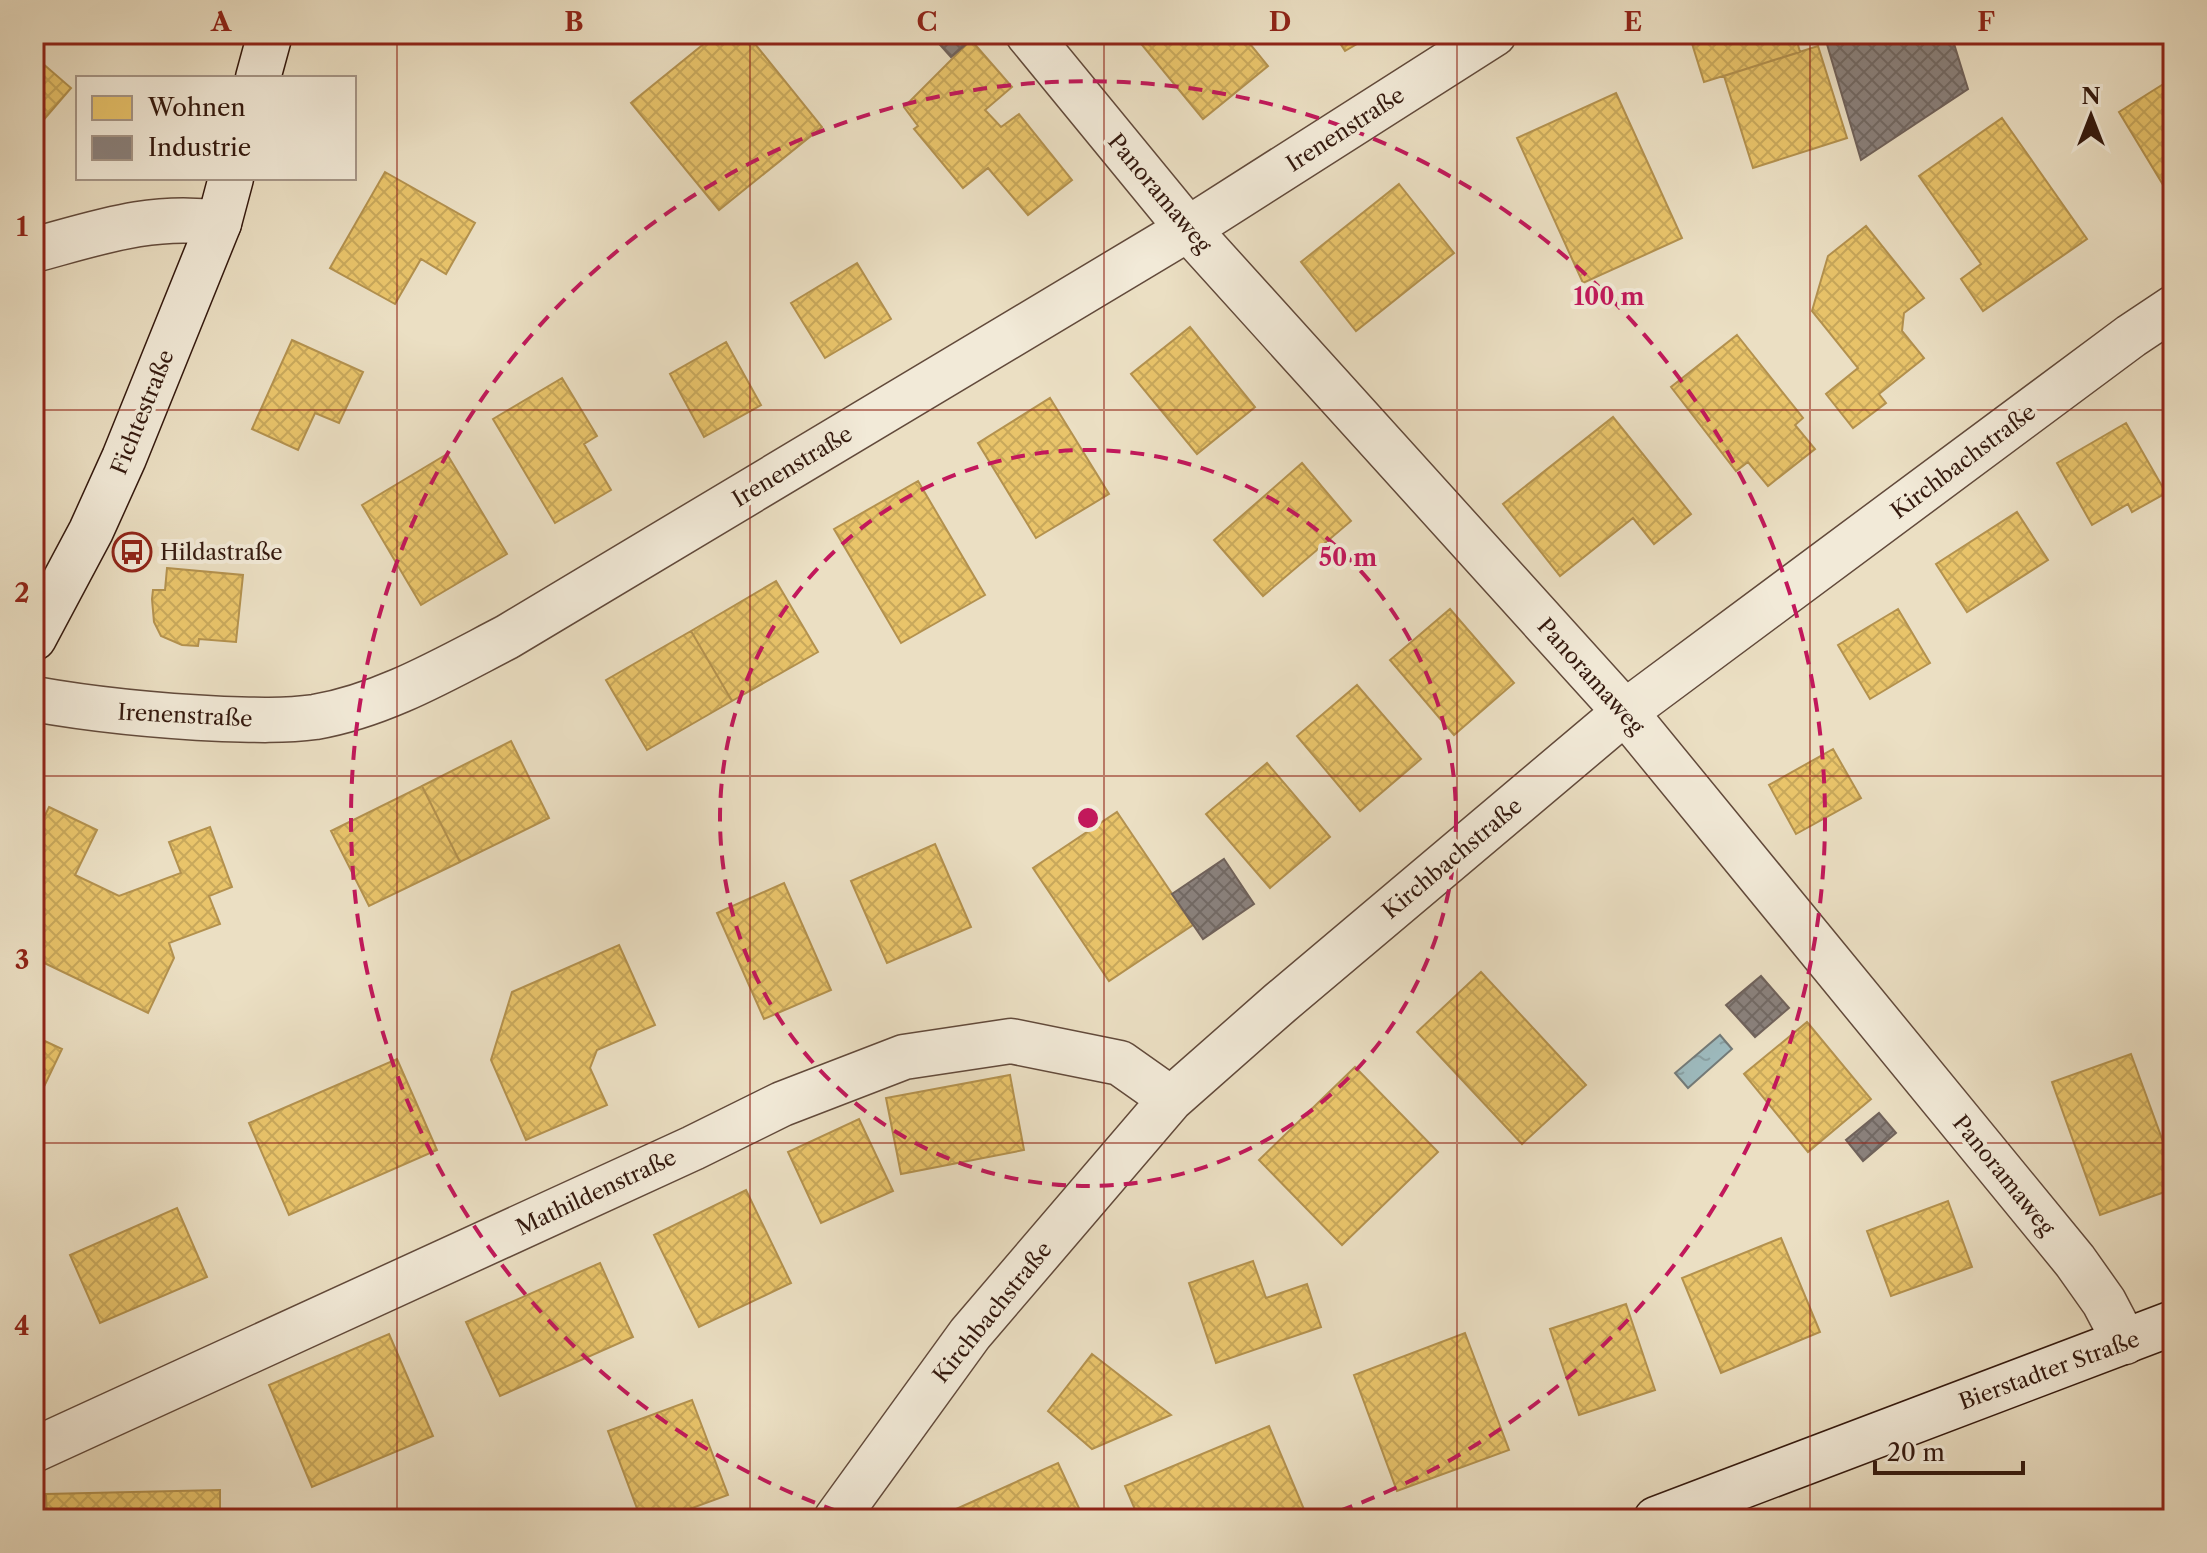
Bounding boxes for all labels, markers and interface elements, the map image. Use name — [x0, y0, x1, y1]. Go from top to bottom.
text: A — [210, 6, 232, 38]
text: B — [564, 6, 584, 38]
text: C — [917, 6, 937, 38]
text: D — [1269, 6, 1291, 38]
text: E — [1624, 6, 1642, 38]
text: F — [1977, 6, 1995, 38]
legend — [76, 76, 356, 180]
north arrow — [2051, 76, 2131, 156]
street label: Irenenstraße — [1281, 81, 1409, 178]
text: N — [2081, 83, 2101, 110]
text: Wohnen — [147, 93, 246, 122]
street label: Panoramaweg — [1102, 128, 1217, 259]
text: Industrie — [148, 133, 251, 162]
text: 1 — [16, 211, 28, 243]
text: 100 m — [1573, 282, 1645, 311]
street label: Fichtestraße — [105, 346, 180, 478]
street label: Kirchbachstraße — [1886, 398, 2041, 525]
street label: Irenenstraße — [727, 420, 857, 513]
bus stop icon: Hildastraße — [111, 531, 153, 573]
place label: Hildastraße — [160, 539, 283, 566]
text: 50 m — [1319, 543, 1377, 572]
text: 2 — [14, 577, 30, 609]
street label: Panoramaweg — [1531, 613, 1650, 740]
street label: Irenenstraße — [117, 698, 253, 733]
street label: Kirchbachstraße — [1377, 792, 1528, 925]
centre of rings — [1074, 804, 1102, 832]
text: 3 — [15, 944, 29, 976]
street label: Panoramaweg — [1947, 1110, 2061, 1241]
street label: Mathildenstraße — [512, 1144, 681, 1241]
street label: Kirchbachstraße — [927, 1236, 1058, 1388]
text: 4 — [14, 1310, 30, 1342]
street label: Bierstadter Straße — [1955, 1325, 2143, 1416]
scale bar — [1875, 1425, 2023, 1475]
text: 20 m — [1887, 1438, 1945, 1467]

